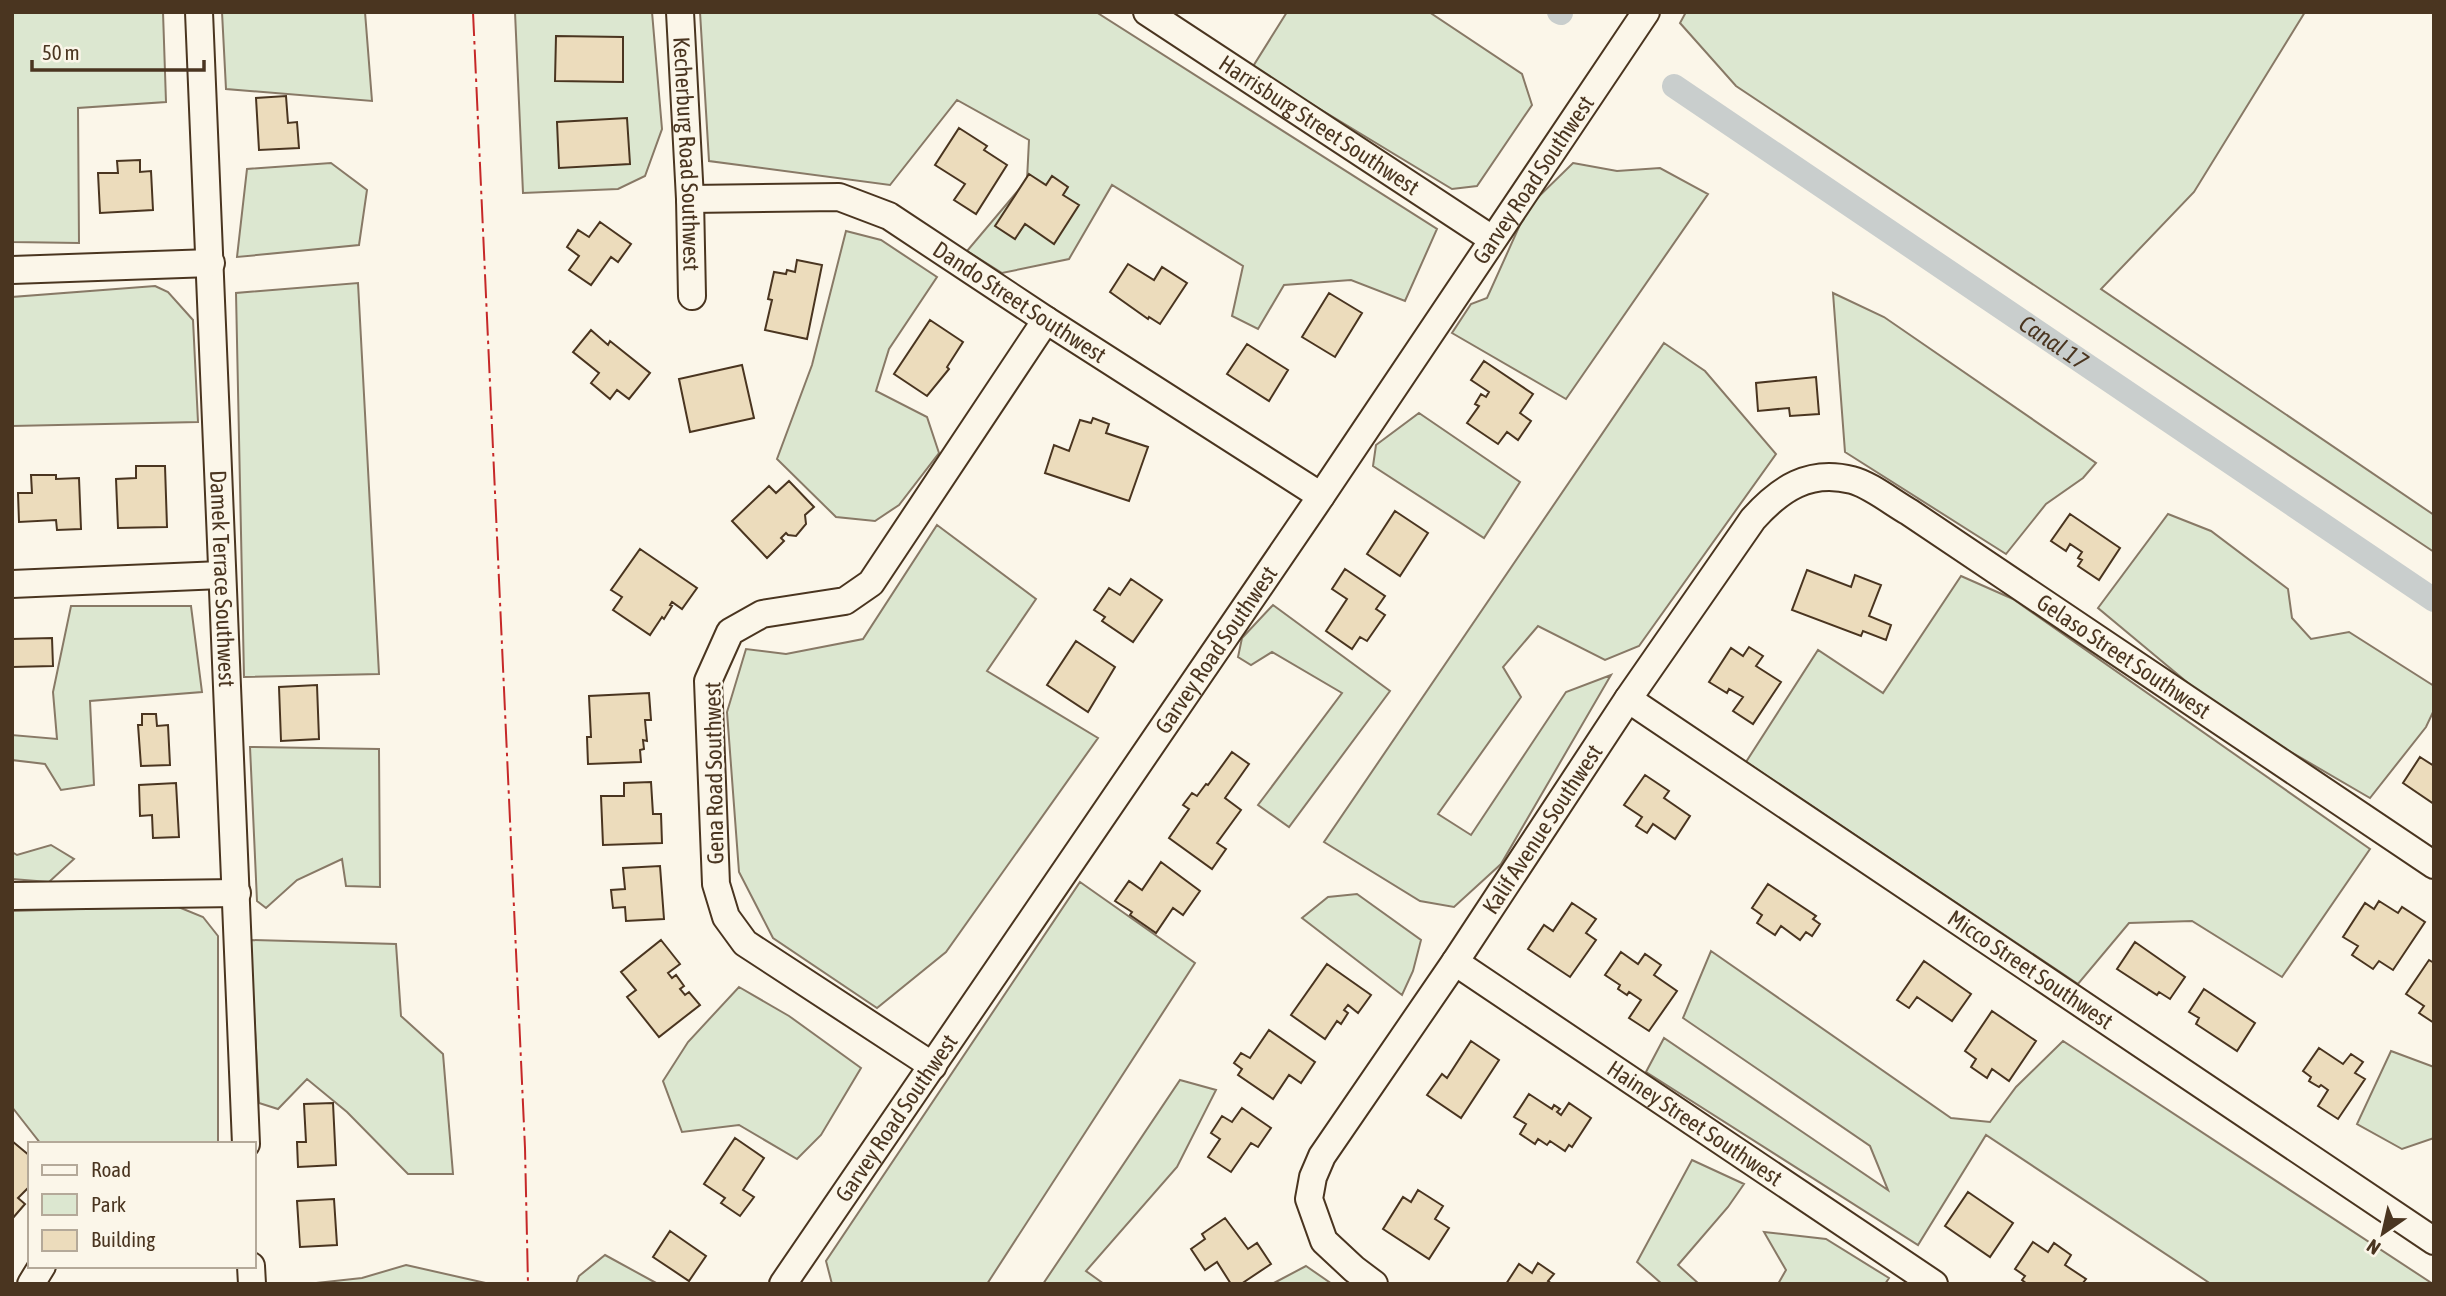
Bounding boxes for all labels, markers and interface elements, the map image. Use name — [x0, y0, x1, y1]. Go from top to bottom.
scale bar — [32, 28, 203, 72]
street label: Kecherburg Road Southwest — [668, 36, 704, 271]
text: 50 m — [42, 40, 80, 64]
street label: Harrisburg Street Southwest — [1214, 50, 1424, 200]
street label: Garvey Road Southwest — [1468, 91, 1599, 269]
street label: Dando Street Southwest — [928, 236, 1111, 368]
water label: Canal 17 — [2014, 309, 2094, 375]
street label: Damek Terrace Southwest — [205, 470, 240, 688]
street label: Garvey Road Southwest — [1150, 561, 1282, 738]
street label: Gelaso Street Southwest — [2032, 589, 2215, 724]
street label: Gena Road Southwest — [699, 681, 729, 865]
street label: Kalif Avenue Southwest — [1477, 740, 1607, 919]
street label: Micco Street Southwest — [1943, 905, 2118, 1034]
street label: Garvey Road Southwest — [830, 1029, 963, 1207]
street label: Hainey Street Southwest — [1602, 1055, 1787, 1191]
legend — [28, 1142, 256, 1268]
text: Road — [91, 1157, 131, 1181]
text: Park — [91, 1192, 126, 1216]
north arrow — [2348, 1198, 2418, 1268]
text: Building — [91, 1227, 155, 1251]
text: N — [2363, 1235, 2384, 1259]

